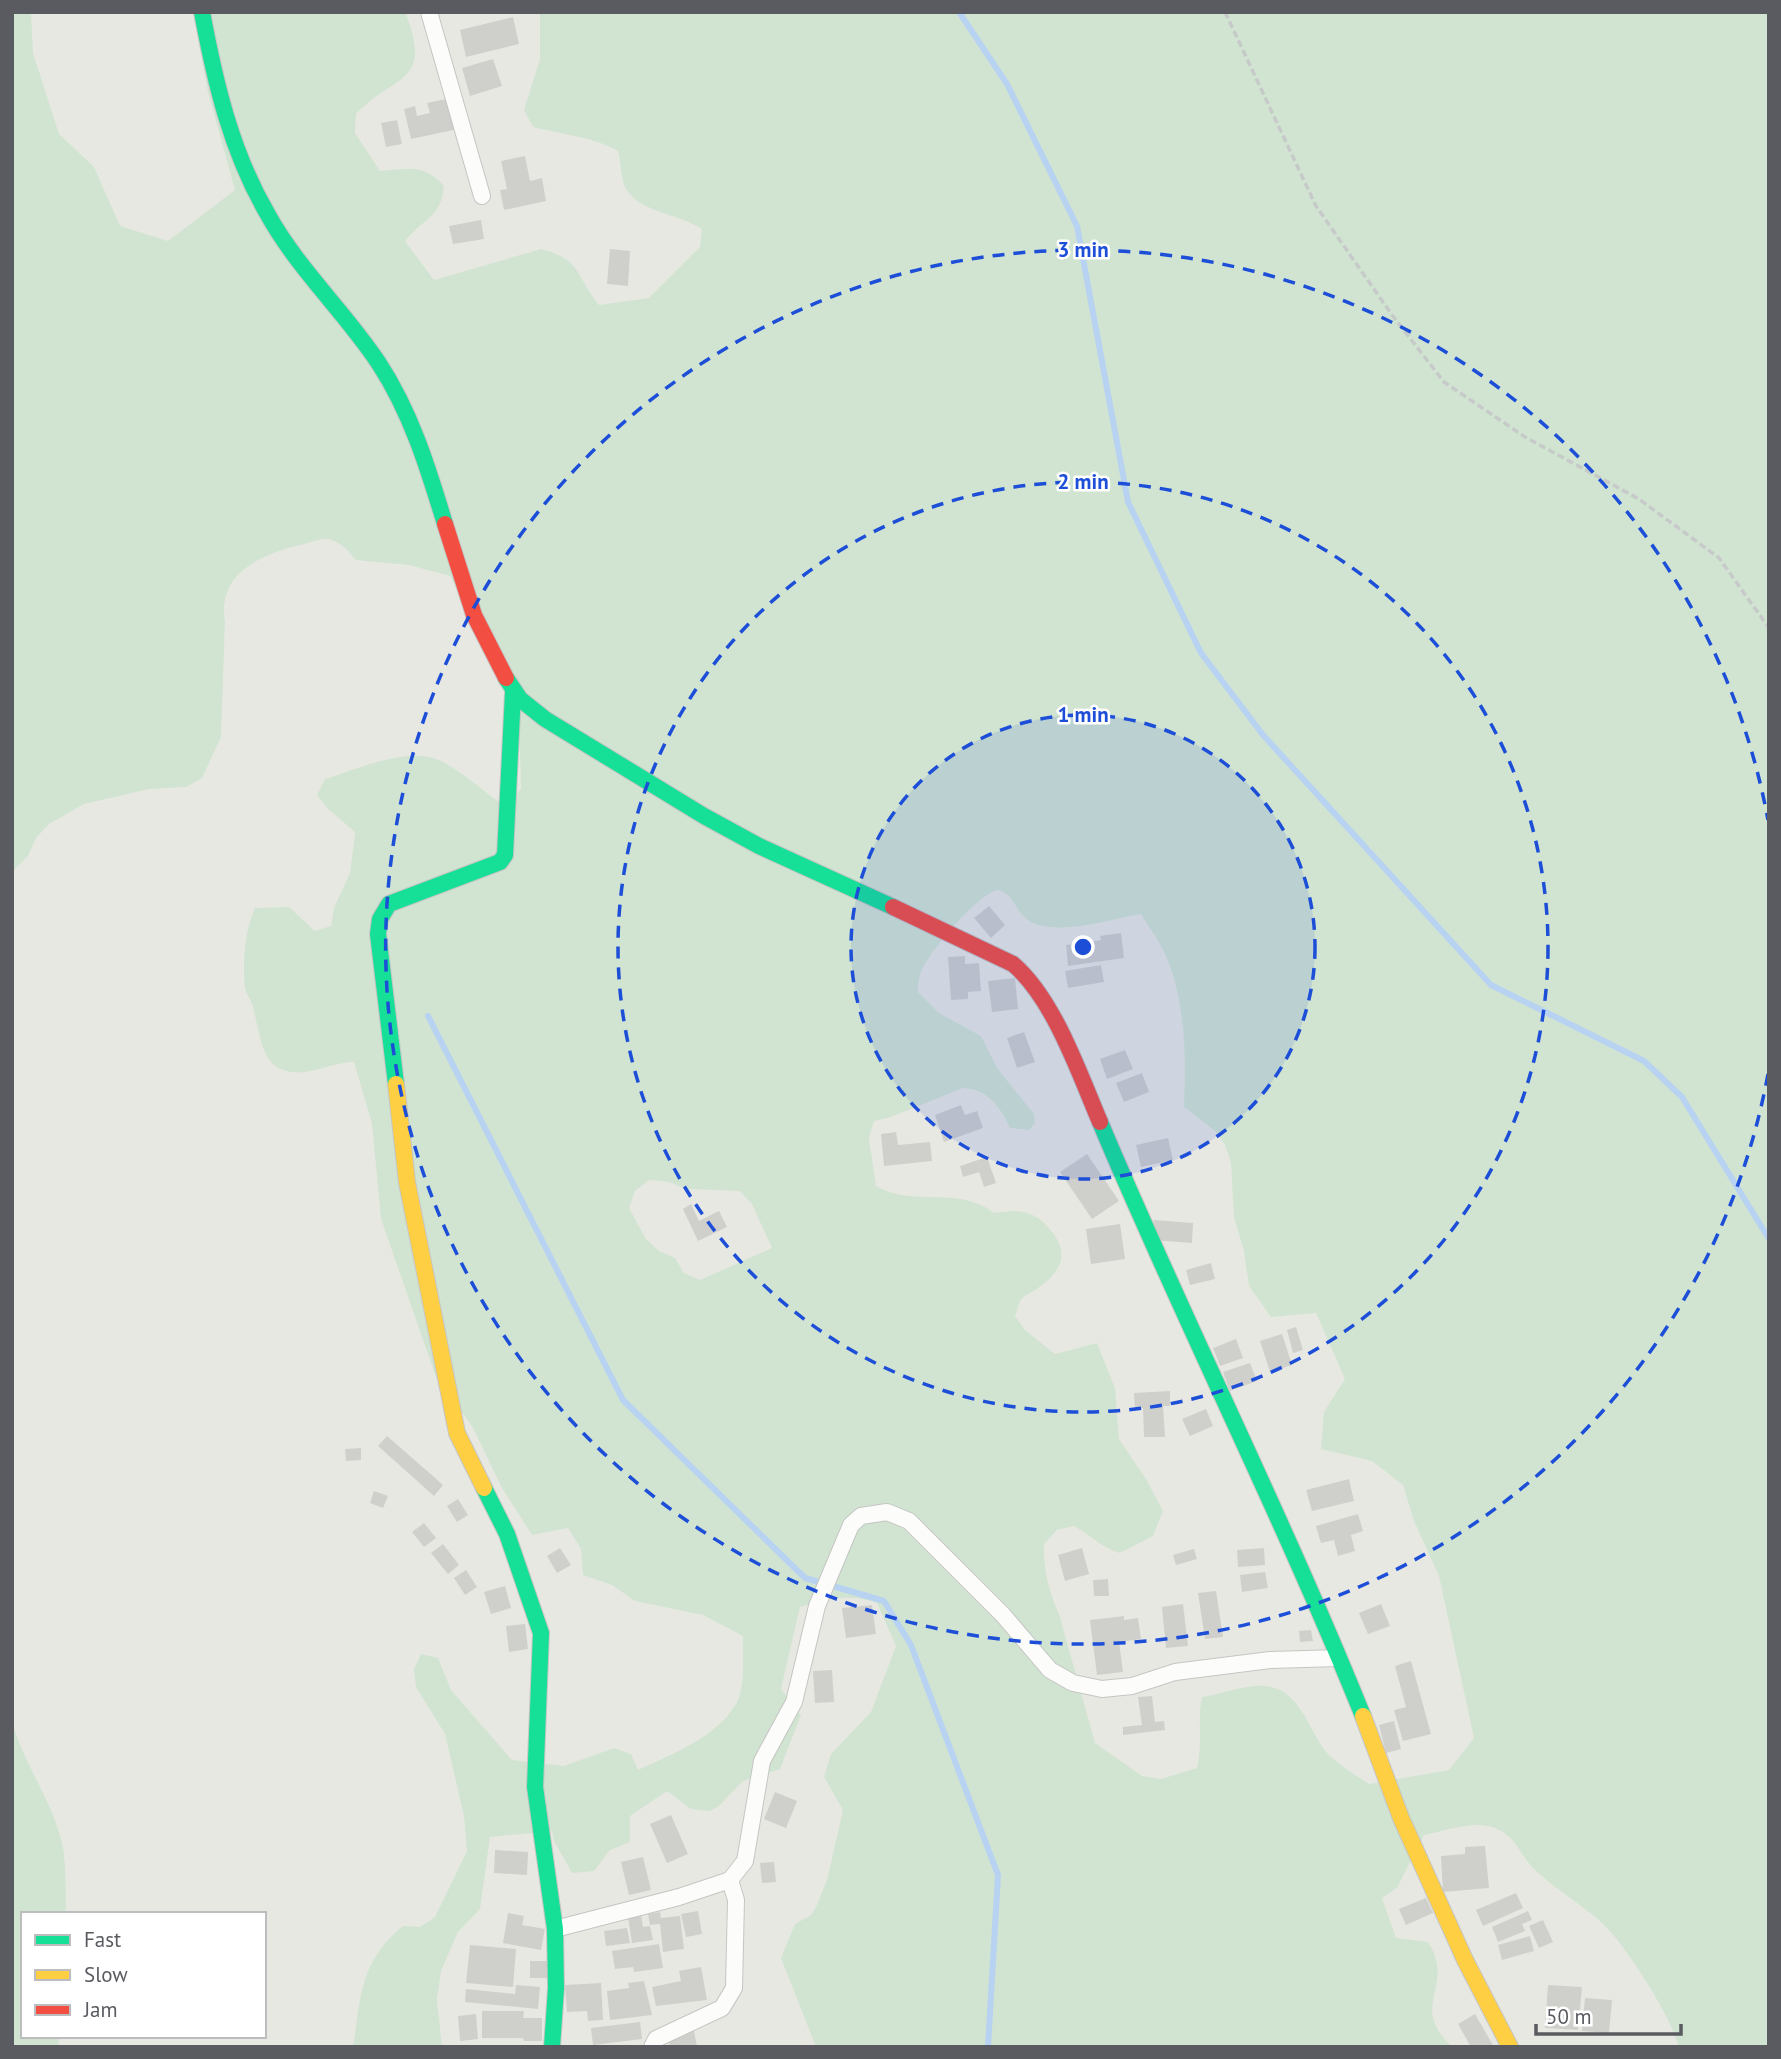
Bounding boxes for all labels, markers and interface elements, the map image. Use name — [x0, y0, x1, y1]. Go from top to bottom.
text: 3 min — [1057, 236, 1109, 263]
text: 2 min — [1057, 468, 1109, 495]
text: 1 min — [1057, 701, 1109, 728]
centre of rings — [1071, 935, 1095, 959]
legend — [21, 1912, 266, 2038]
text: Fast — [84, 1926, 121, 1953]
text: Slow — [84, 1961, 128, 1988]
scale bar — [1536, 1993, 1681, 2037]
text: Jam — [83, 1996, 118, 2023]
text: 50 m — [1546, 2003, 1592, 2030]

